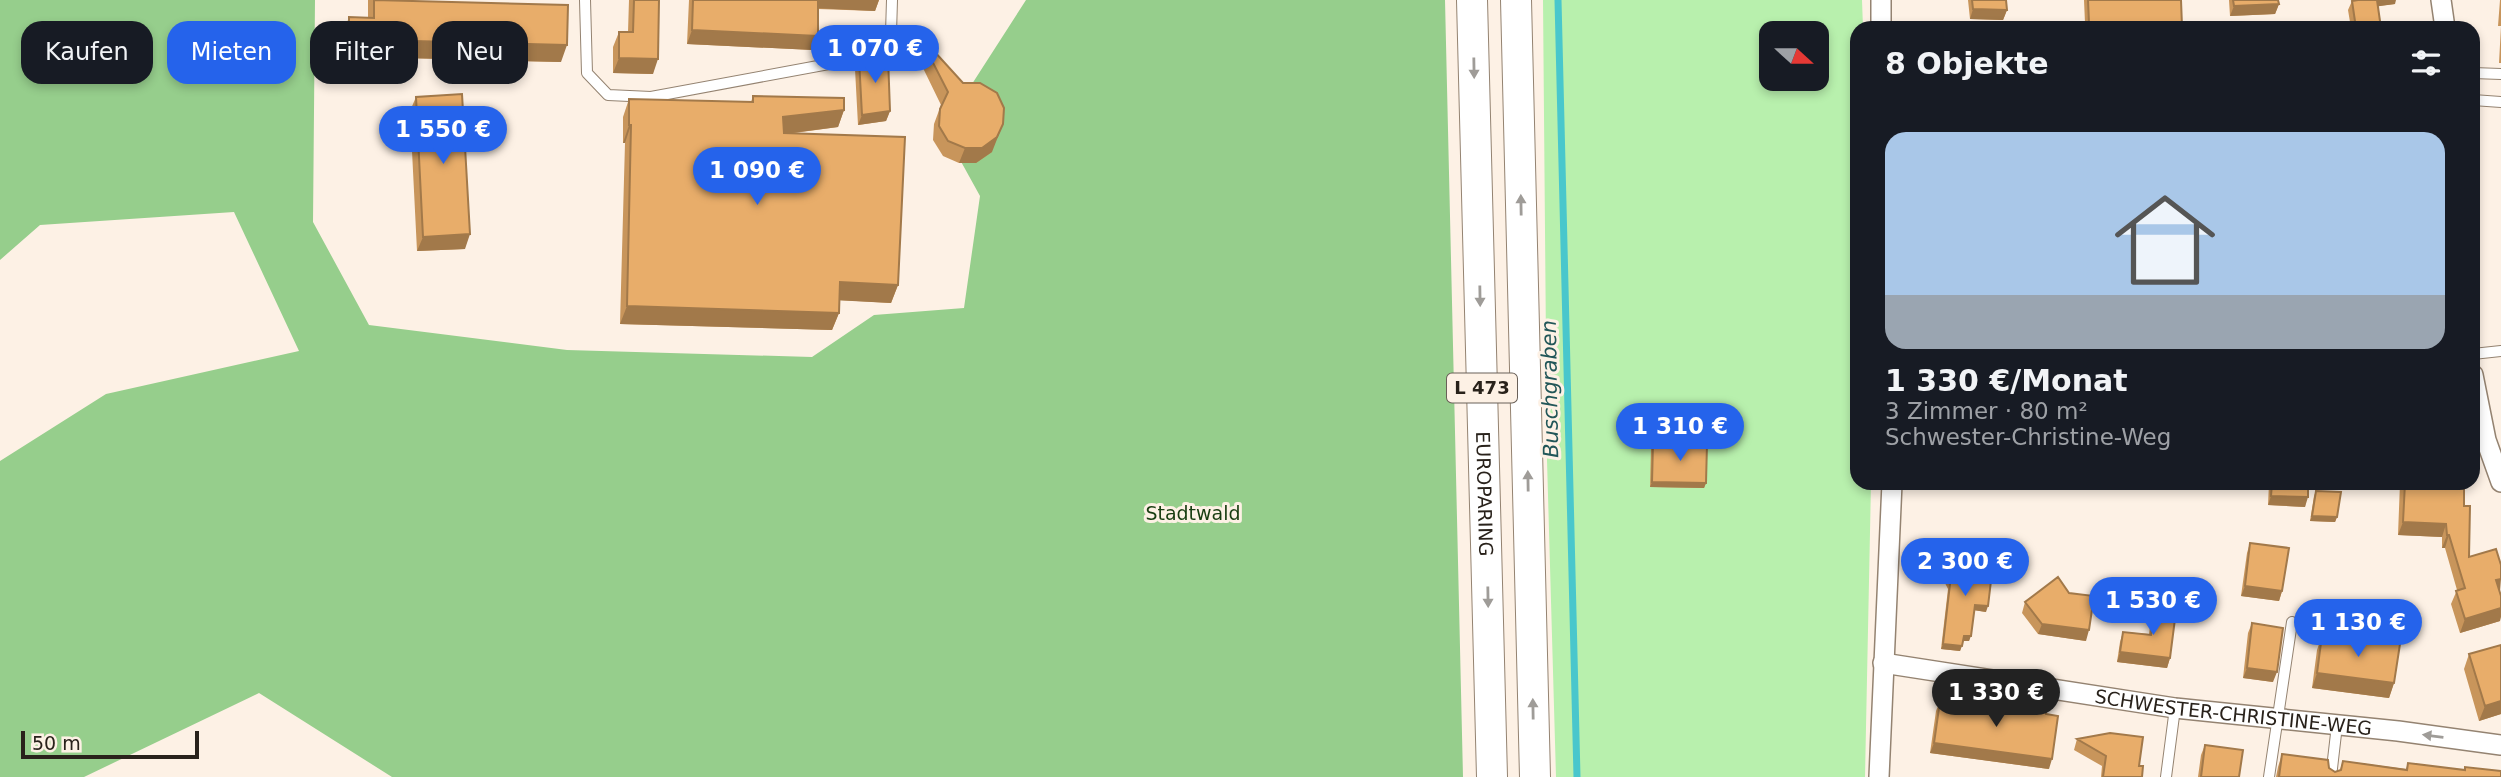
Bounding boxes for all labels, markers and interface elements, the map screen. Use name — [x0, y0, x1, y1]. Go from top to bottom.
chip: Kaufen — [21, 21, 153, 84]
chip: Mieten — [167, 21, 296, 84]
chip: Filter — [310, 21, 418, 84]
chip: Neu — [432, 21, 528, 84]
north arrow — [1759, 21, 1829, 91]
map controls — [1759, 21, 1829, 91]
pin: 1 070 € — [810, 25, 940, 85]
text: 1 070 € — [827, 35, 923, 61]
icon: filters — [2407, 44, 2445, 82]
text: 8 Objekte — [1885, 46, 2049, 81]
one-way arrow — [1468, 57, 1480, 79]
pin: 1 550 € — [378, 106, 508, 166]
text: 1 550 € — [395, 116, 491, 142]
pin: 1 090 € — [692, 148, 822, 207]
text: 1 090 € — [709, 157, 805, 183]
icon: home — [2102, 177, 2228, 303]
one-way arrow — [1515, 194, 1526, 216]
one-way arrow — [1474, 285, 1486, 307]
water label: Buschgraben — [1537, 320, 1563, 458]
text: 1 330 €/Monat — [1885, 363, 2128, 398]
road number: L 473 — [1447, 374, 1517, 402]
text: 3 Zimmer · 80 m² — [1885, 398, 2088, 424]
pin: 1 310 € — [1615, 404, 1745, 463]
text: 1 310 € — [1632, 413, 1728, 439]
text: Schwester-Christine-Weg — [1885, 424, 2171, 450]
street label: EUROPARING — [1472, 431, 1497, 557]
one-way arrow — [1522, 470, 1533, 492]
park label: Stadtwald — [1145, 502, 1241, 524]
pin: 2 300 € — [1900, 538, 2030, 598]
text: 2 300 € — [1917, 548, 2013, 574]
pin: 1 530 € — [2088, 578, 2218, 637]
one-way arrow — [1482, 586, 1493, 608]
text: 1 530 € — [2105, 587, 2201, 613]
pin: 1 130 € — [2293, 600, 2423, 659]
text: 1 130 € — [2310, 609, 2406, 635]
pin: 1 330 € — [1931, 670, 2061, 729]
text: 1 330 € — [1948, 679, 2044, 705]
street label: SCHWESTER-CHRISTINE-WEG — [2093, 685, 2373, 739]
one-way arrow — [1527, 698, 1539, 720]
scale bar — [21, 728, 200, 760]
one-way arrow — [2422, 730, 2444, 741]
text: 50 m — [32, 732, 81, 754]

